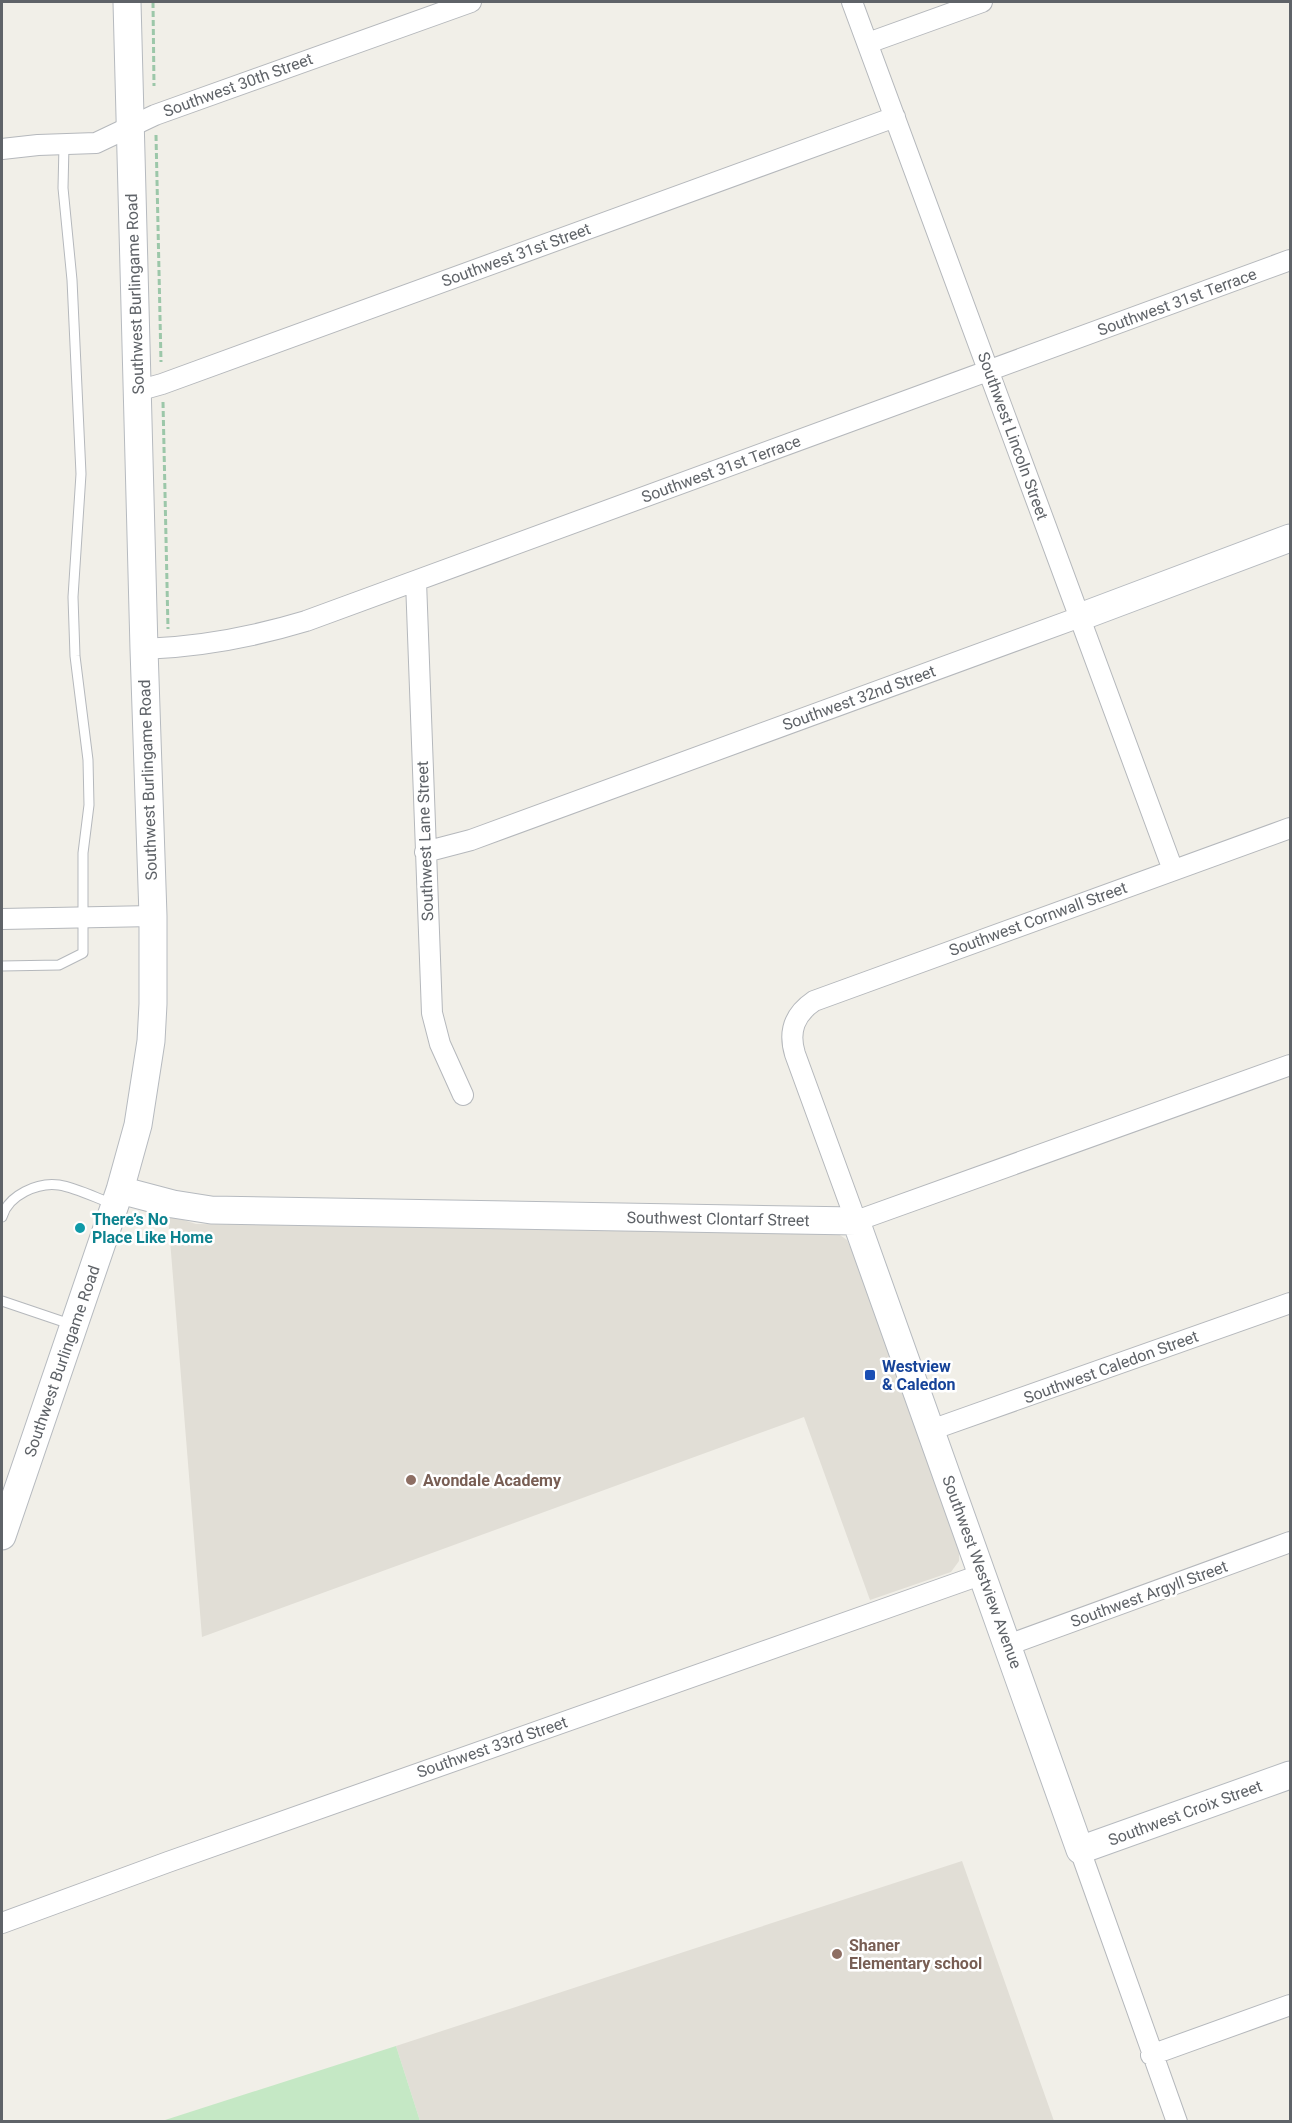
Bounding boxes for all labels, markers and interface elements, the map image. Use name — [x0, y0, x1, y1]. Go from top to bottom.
street label: Southwest 30th Street — [161, 49, 315, 121]
street label: Southwest Burlingame Road — [122, 193, 148, 395]
street label: Southwest 31st Street — [439, 219, 593, 291]
street label: Southwest 31st Terrace — [1095, 264, 1259, 340]
street label: Southwest Lincoln Street — [974, 349, 1052, 523]
street label: Southwest 31st Terrace — [639, 431, 803, 507]
street label: Southwest 32nd Street — [780, 661, 938, 735]
street label: Southwest Burlingame Road — [135, 679, 161, 881]
street label: Southwest Lane Street — [413, 761, 437, 921]
street label: Southwest Cornwall Street — [946, 878, 1130, 960]
street label: Southwest Clontarf Street — [626, 1208, 810, 1230]
place label: There’s No Place Like Home — [92, 1210, 213, 1247]
marker: There’s No Place Like Home — [73, 1221, 87, 1235]
street label: Southwest Burlingame Road — [20, 1263, 104, 1459]
street label: Southwest Caledon Street — [1021, 1327, 1201, 1407]
place label: Westview & Caledon — [882, 1357, 955, 1394]
marker: Westview & Caledon — [863, 1368, 877, 1382]
place label: Avondale Academy — [423, 1471, 562, 1490]
marker: Avondale Academy — [404, 1473, 418, 1487]
street label: Southwest Westview Avenue — [938, 1473, 1026, 1671]
street label: Southwest Argyll Street — [1068, 1557, 1230, 1631]
street label: Southwest 33rd Street — [414, 1712, 570, 1782]
street label: Southwest Croix Street — [1106, 1776, 1264, 1850]
place label: Shaner Elementary school — [849, 1936, 982, 1973]
marker: Shaner Elementary school — [830, 1947, 844, 1961]

